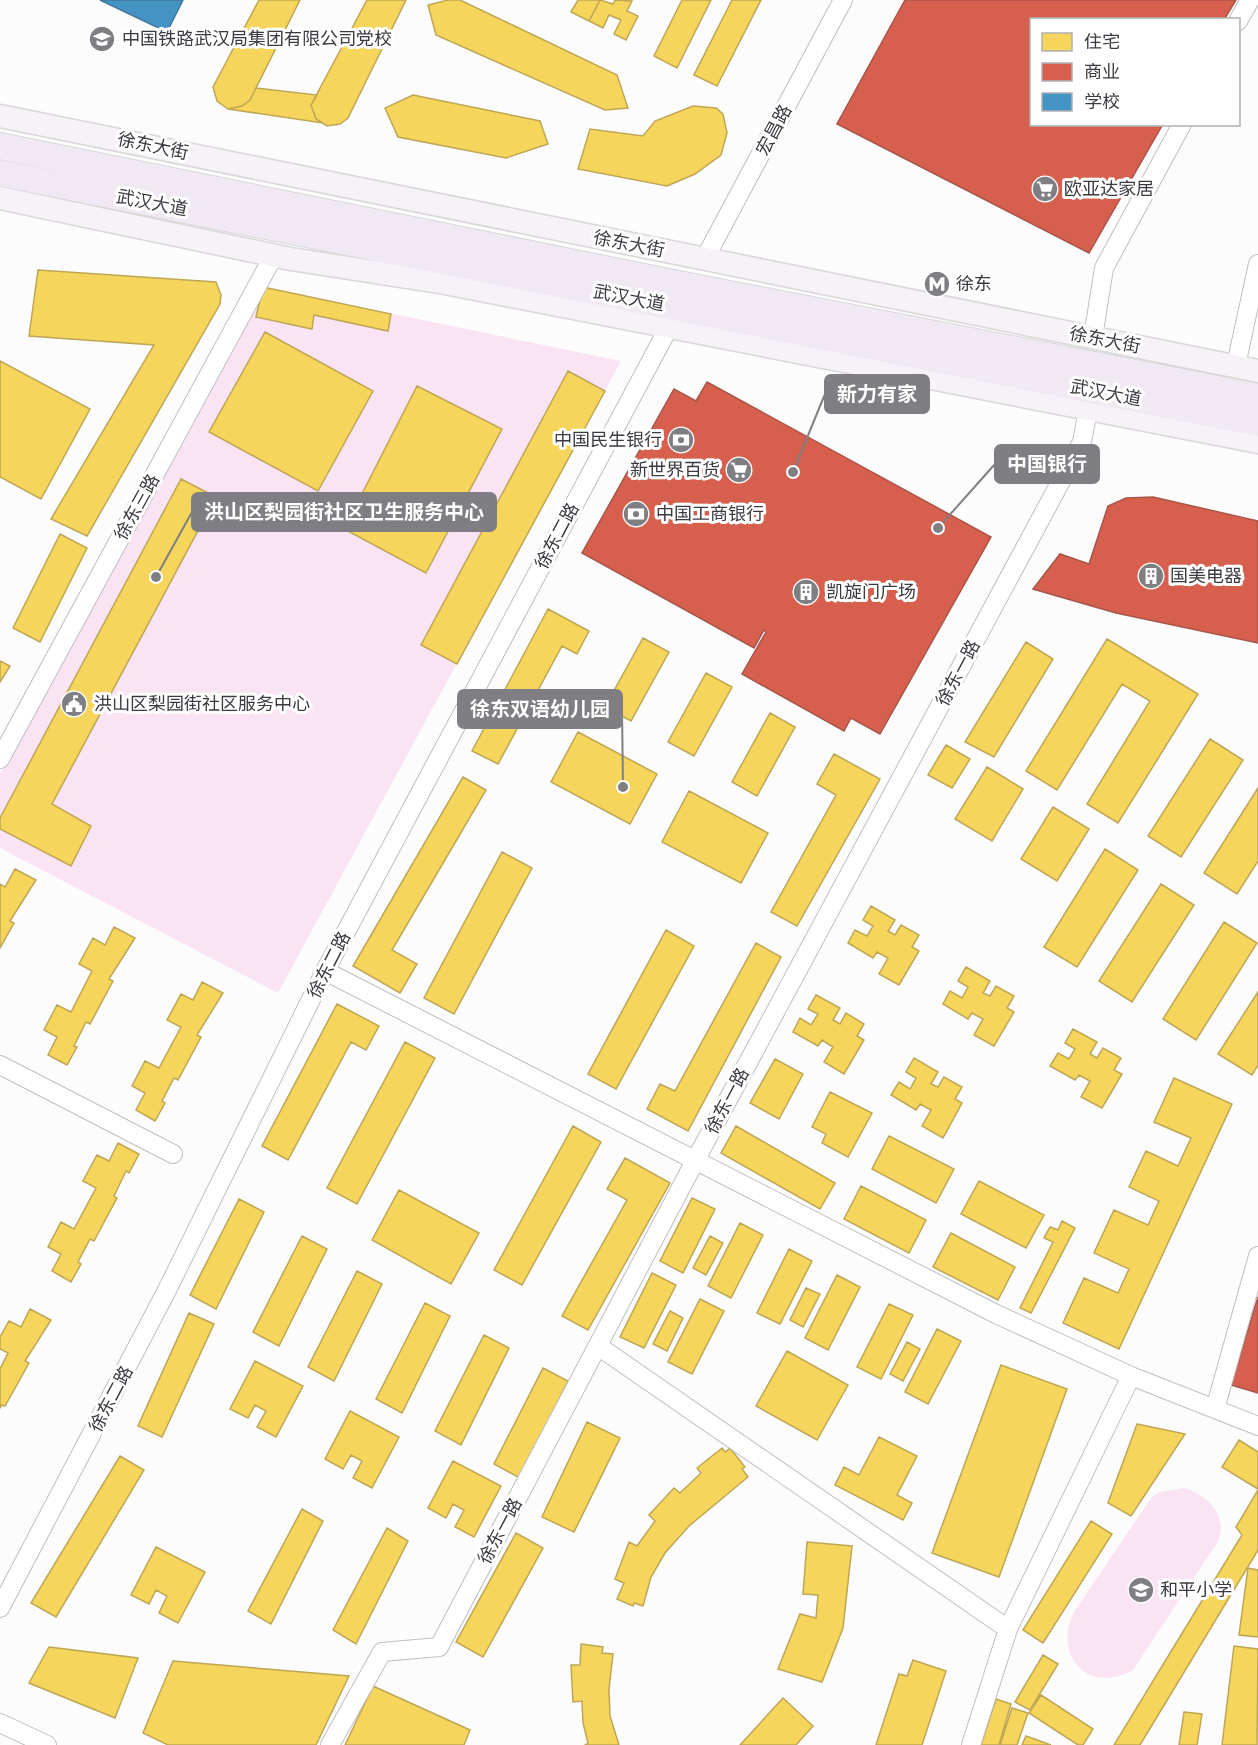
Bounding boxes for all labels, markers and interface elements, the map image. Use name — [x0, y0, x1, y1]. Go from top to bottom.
legend — [1030, 18, 1240, 126]
school or university icon: 中国铁路武汉局集团有限公司党校 — [87, 24, 117, 54]
place label: 中国铁路武汉局集团有限公司党校 — [122, 28, 392, 50]
text: 住宅 — [1084, 31, 1120, 53]
text: 商业 — [1084, 61, 1120, 83]
text: 学校 — [1084, 91, 1120, 113]
street label: 宏昌路 — [752, 101, 796, 159]
street label: 徐东大街 — [115, 128, 191, 164]
supermarket icon: 欧亚达家居 — [1030, 174, 1060, 204]
place label: 欧亚达家居 — [1064, 178, 1154, 200]
street label: 武汉大道 — [115, 185, 189, 221]
street label: 徐东大街 — [592, 226, 666, 262]
metro station icon: 徐东 — [922, 269, 952, 299]
place label: 徐东 — [956, 273, 992, 295]
street label: 武汉大道 — [592, 280, 666, 316]
street label: 徐东大街 — [1068, 322, 1142, 358]
callout: 新力有家 — [825, 375, 929, 413]
street label: 武汉大道 — [1069, 375, 1143, 411]
text: 新力有家 — [837, 382, 917, 406]
bank icon: 中国民生银行 — [666, 425, 696, 455]
place label: 中国民生银行 — [554, 429, 662, 451]
callout: 中国银行 — [995, 445, 1099, 483]
text: 中国银行 — [1007, 452, 1087, 476]
supermarket icon: 新世界百货 — [724, 455, 754, 485]
place label: 新世界百货 — [630, 459, 720, 481]
street label: 徐东三路 — [110, 470, 164, 544]
callout: 洪山区梨园街社区卫生服务中心 — [192, 493, 496, 531]
street label: 徐东二路 — [530, 499, 584, 573]
bank icon: 中国工商银行 — [621, 499, 651, 529]
text: 洪山区梨园街社区卫生服务中心 — [204, 500, 484, 524]
place label: 中国工商银行 — [656, 503, 764, 525]
building icon: 国美电器 — [1136, 561, 1166, 591]
place label: 国美电器 — [1170, 565, 1242, 587]
building icon: 凯旋门广场 — [791, 577, 821, 607]
place label: 凯旋门广场 — [826, 581, 916, 603]
street label: 徐东一路 — [931, 636, 985, 710]
public building icon: 洪山区梨园街社区服务中心 — [59, 689, 89, 719]
callout: 徐东双语幼儿园 — [458, 690, 622, 728]
place label: 洪山区梨园街社区服务中心 — [94, 693, 310, 715]
text: 徐东双语幼儿园 — [470, 697, 610, 721]
street label: 徐东二路 — [303, 928, 355, 1002]
street label: 徐东一路 — [700, 1064, 754, 1138]
street label: 徐东二路 — [84, 1362, 138, 1436]
street label: 徐东一路 — [473, 1494, 527, 1568]
school or university icon: 和平小学 — [1126, 1575, 1156, 1605]
place label: 和平小学 — [1160, 1579, 1232, 1601]

